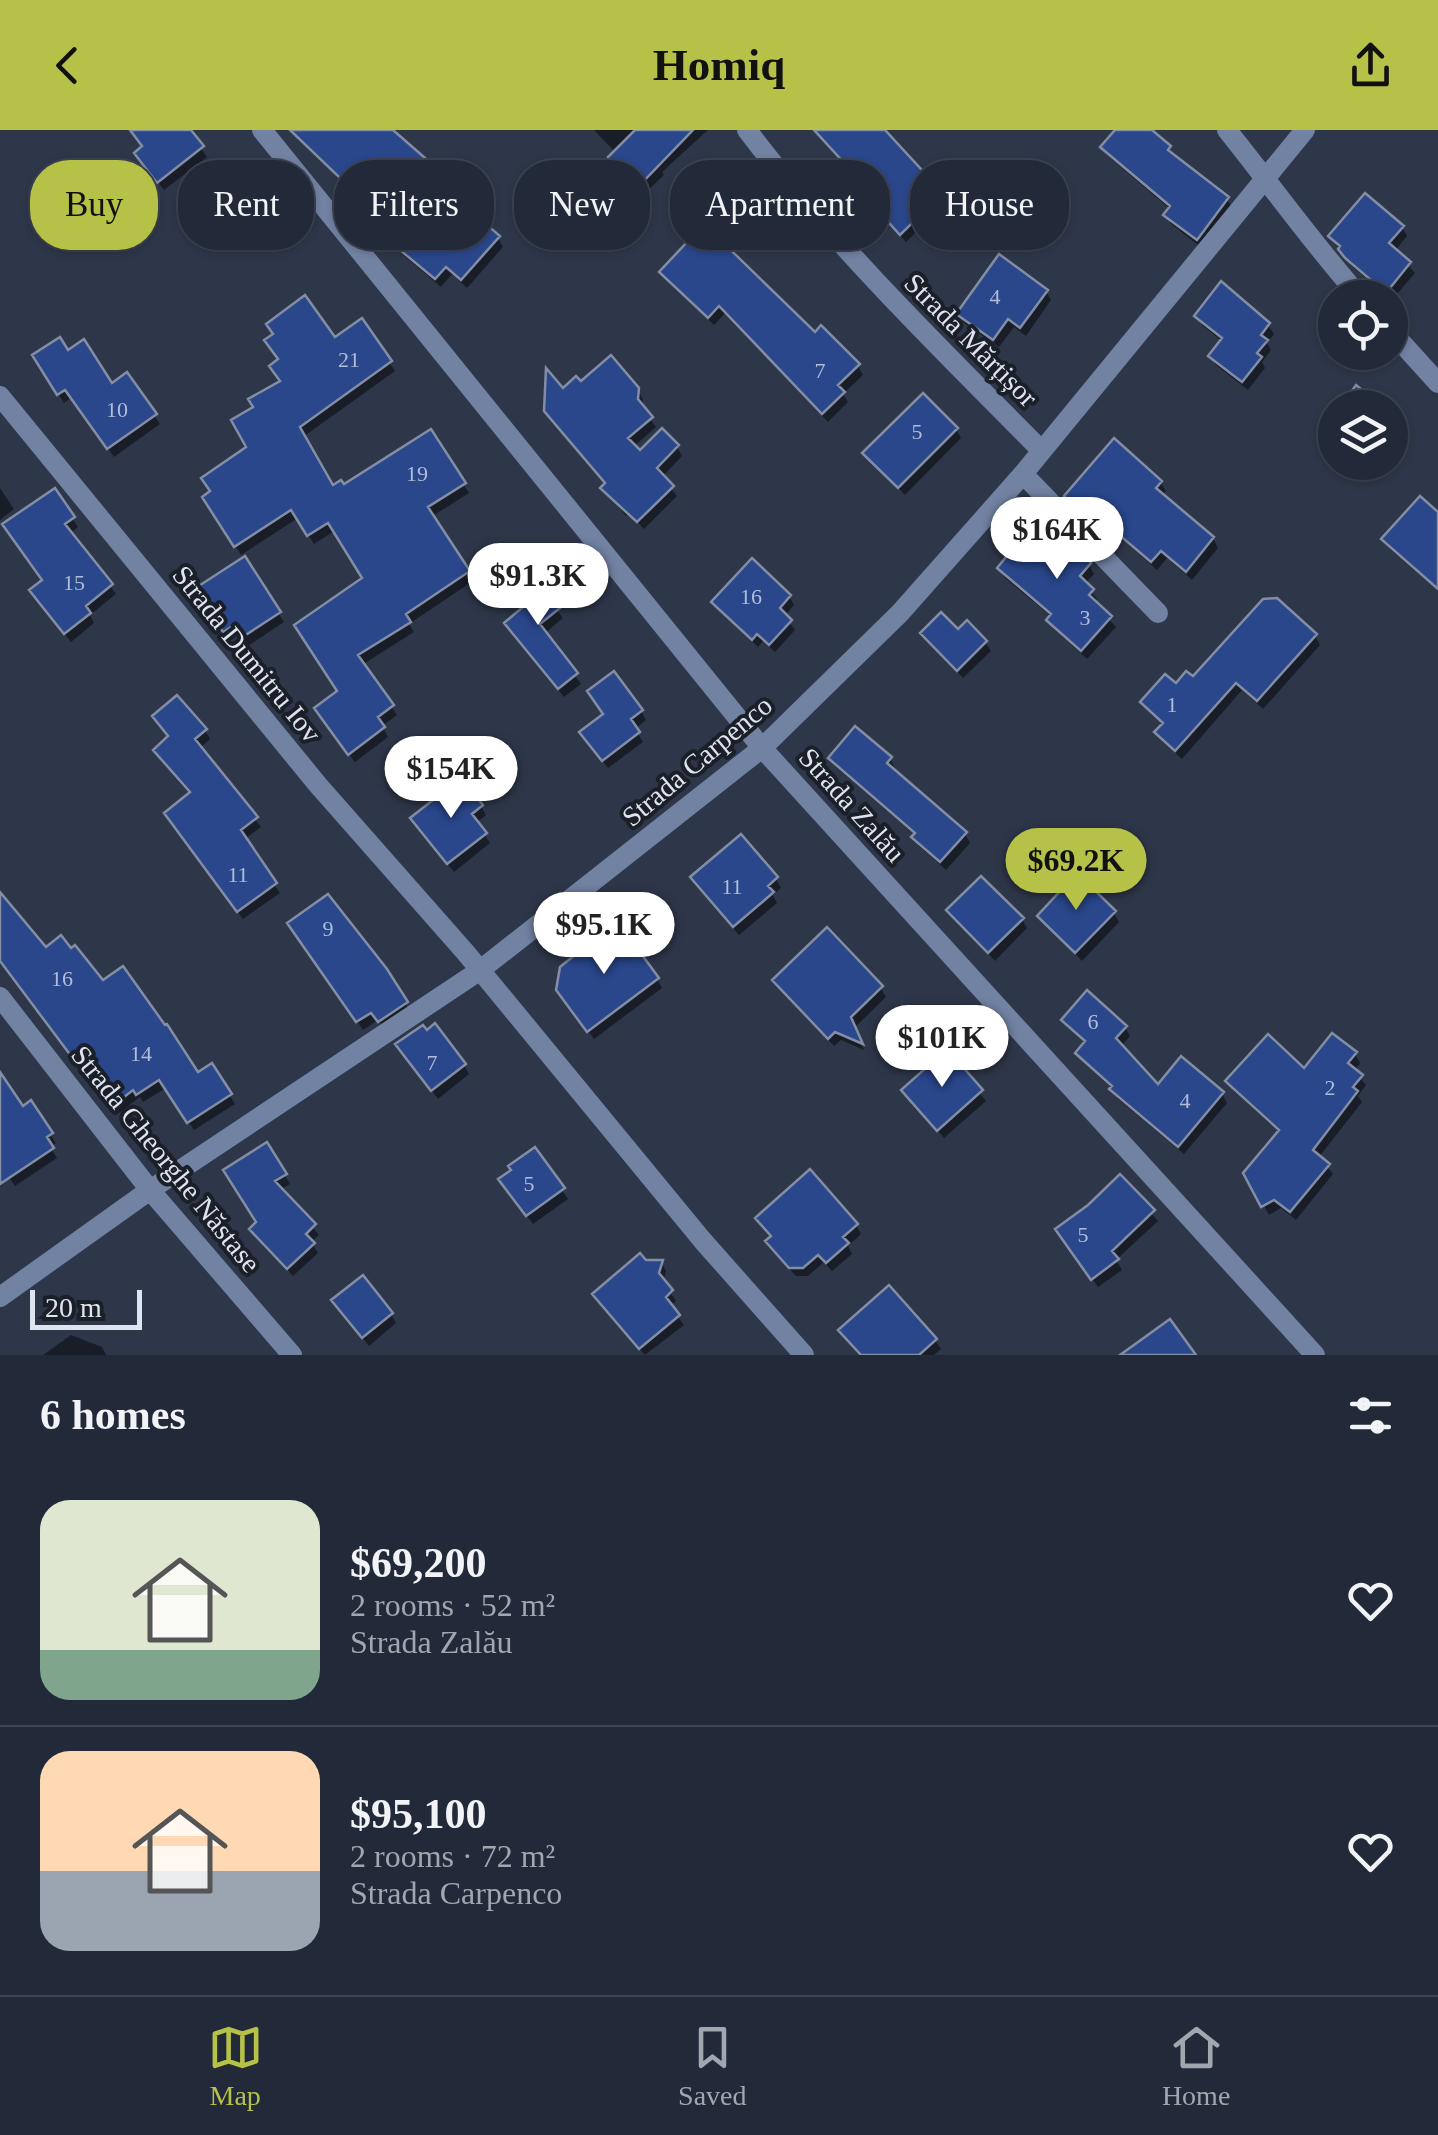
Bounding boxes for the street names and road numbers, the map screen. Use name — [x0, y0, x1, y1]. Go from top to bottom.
street label: Strada Mărțișor — [898, 267, 1044, 413]
street label: Strada Dumitru Iov — [166, 560, 328, 748]
street label: Strada Carpenco — [616, 689, 778, 833]
street label: Strada Zalău — [793, 742, 911, 868]
street label: Strada Gheorghe Năstase — [65, 1039, 267, 1279]

